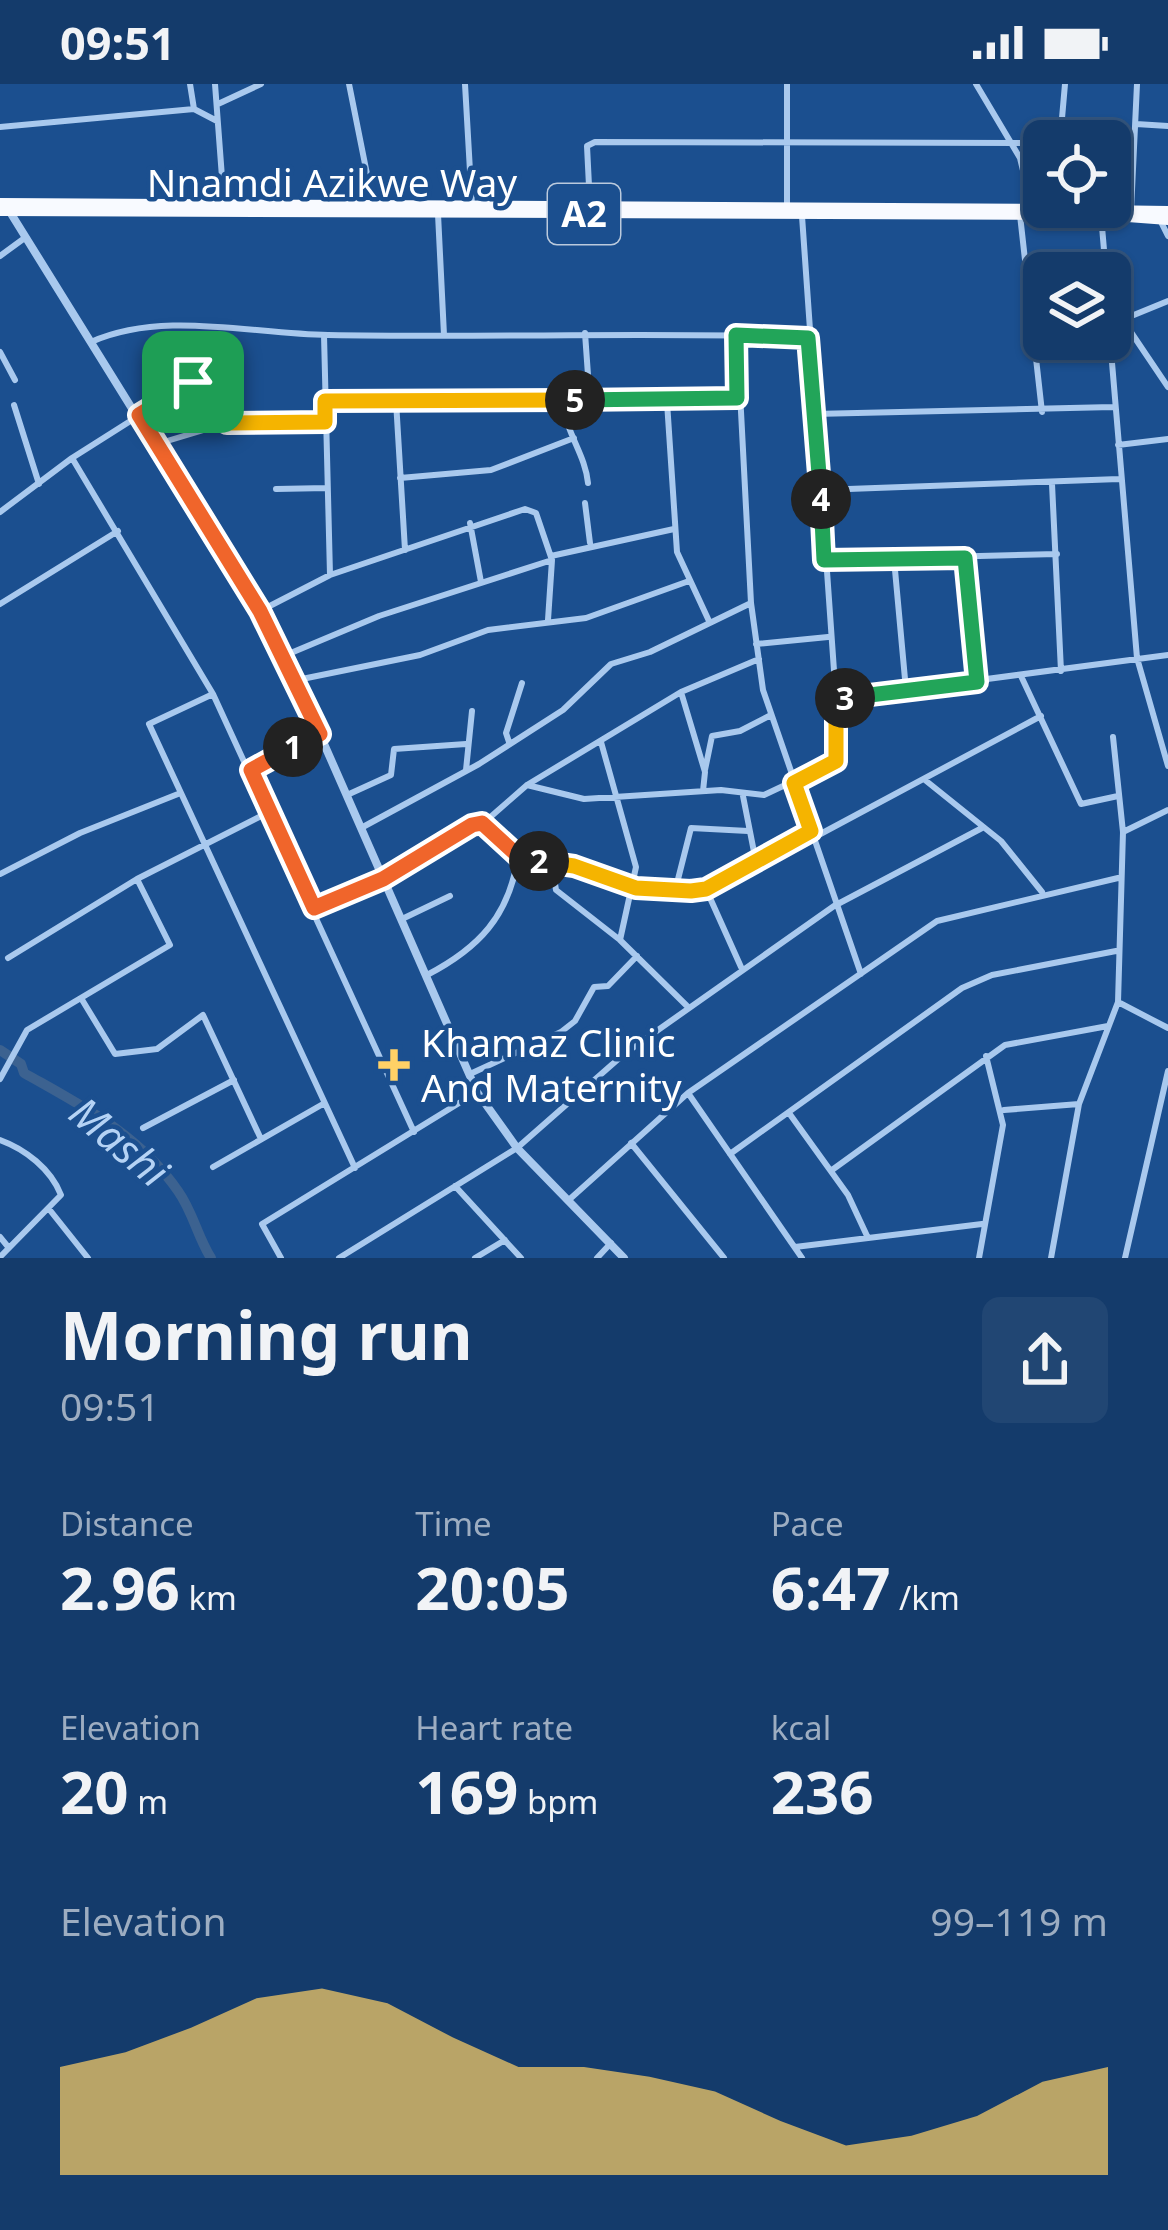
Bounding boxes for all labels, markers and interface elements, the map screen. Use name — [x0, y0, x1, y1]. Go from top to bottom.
text: 09:51 — [60, 12, 176, 73]
map controls — [1023, 120, 1131, 360]
button: locate — [1023, 120, 1131, 228]
street label: Nnamdi Azikwe Way — [147, 155, 517, 208]
road number: A2 — [548, 184, 620, 244]
button: layers — [1023, 252, 1131, 360]
pin — [142, 331, 244, 433]
icon: arrive — [160, 349, 226, 415]
pin: 5 — [545, 370, 605, 430]
text: 5 — [566, 377, 584, 422]
pin: 4 — [791, 469, 851, 529]
text: 4 — [812, 476, 830, 521]
pin: 3 — [815, 668, 875, 728]
text: 3 — [836, 675, 854, 720]
pin: 1 — [263, 717, 323, 777]
text: 1 — [284, 724, 302, 769]
pin: 2 — [509, 831, 569, 891]
text: 2 — [530, 838, 548, 883]
place label: Khamaz Clinic And Maternity — [421, 1015, 682, 1113]
marker: Khamaz Clinic And Maternity — [378, 1049, 410, 1081]
water label: Mashi — [59, 1083, 182, 1200]
text: Morning run — [60, 1289, 473, 1379]
button: share — [982, 1297, 1108, 1423]
text: 09:51 — [60, 1379, 160, 1432]
text: Distance — [60, 1501, 194, 1546]
text: Time — [415, 1501, 492, 1546]
text: Pace — [771, 1501, 844, 1546]
text: 2.96 — [60, 1546, 180, 1628]
text: 20:05 — [415, 1546, 569, 1628]
text: 6:47 — [771, 1546, 890, 1628]
text: km — [180, 1575, 237, 1620]
text: /km — [890, 1575, 960, 1620]
text: Elevation — [60, 1705, 201, 1750]
text: Heart rate — [415, 1705, 573, 1750]
text: kcal — [771, 1705, 831, 1750]
text: 20 — [60, 1750, 129, 1832]
text: 169 — [415, 1750, 518, 1832]
text: 236 — [771, 1750, 874, 1832]
text: m — [129, 1779, 168, 1824]
text: bpm — [518, 1779, 598, 1824]
text: Elevation — [60, 1894, 227, 1947]
text: 99–119 m — [930, 1894, 1108, 1947]

